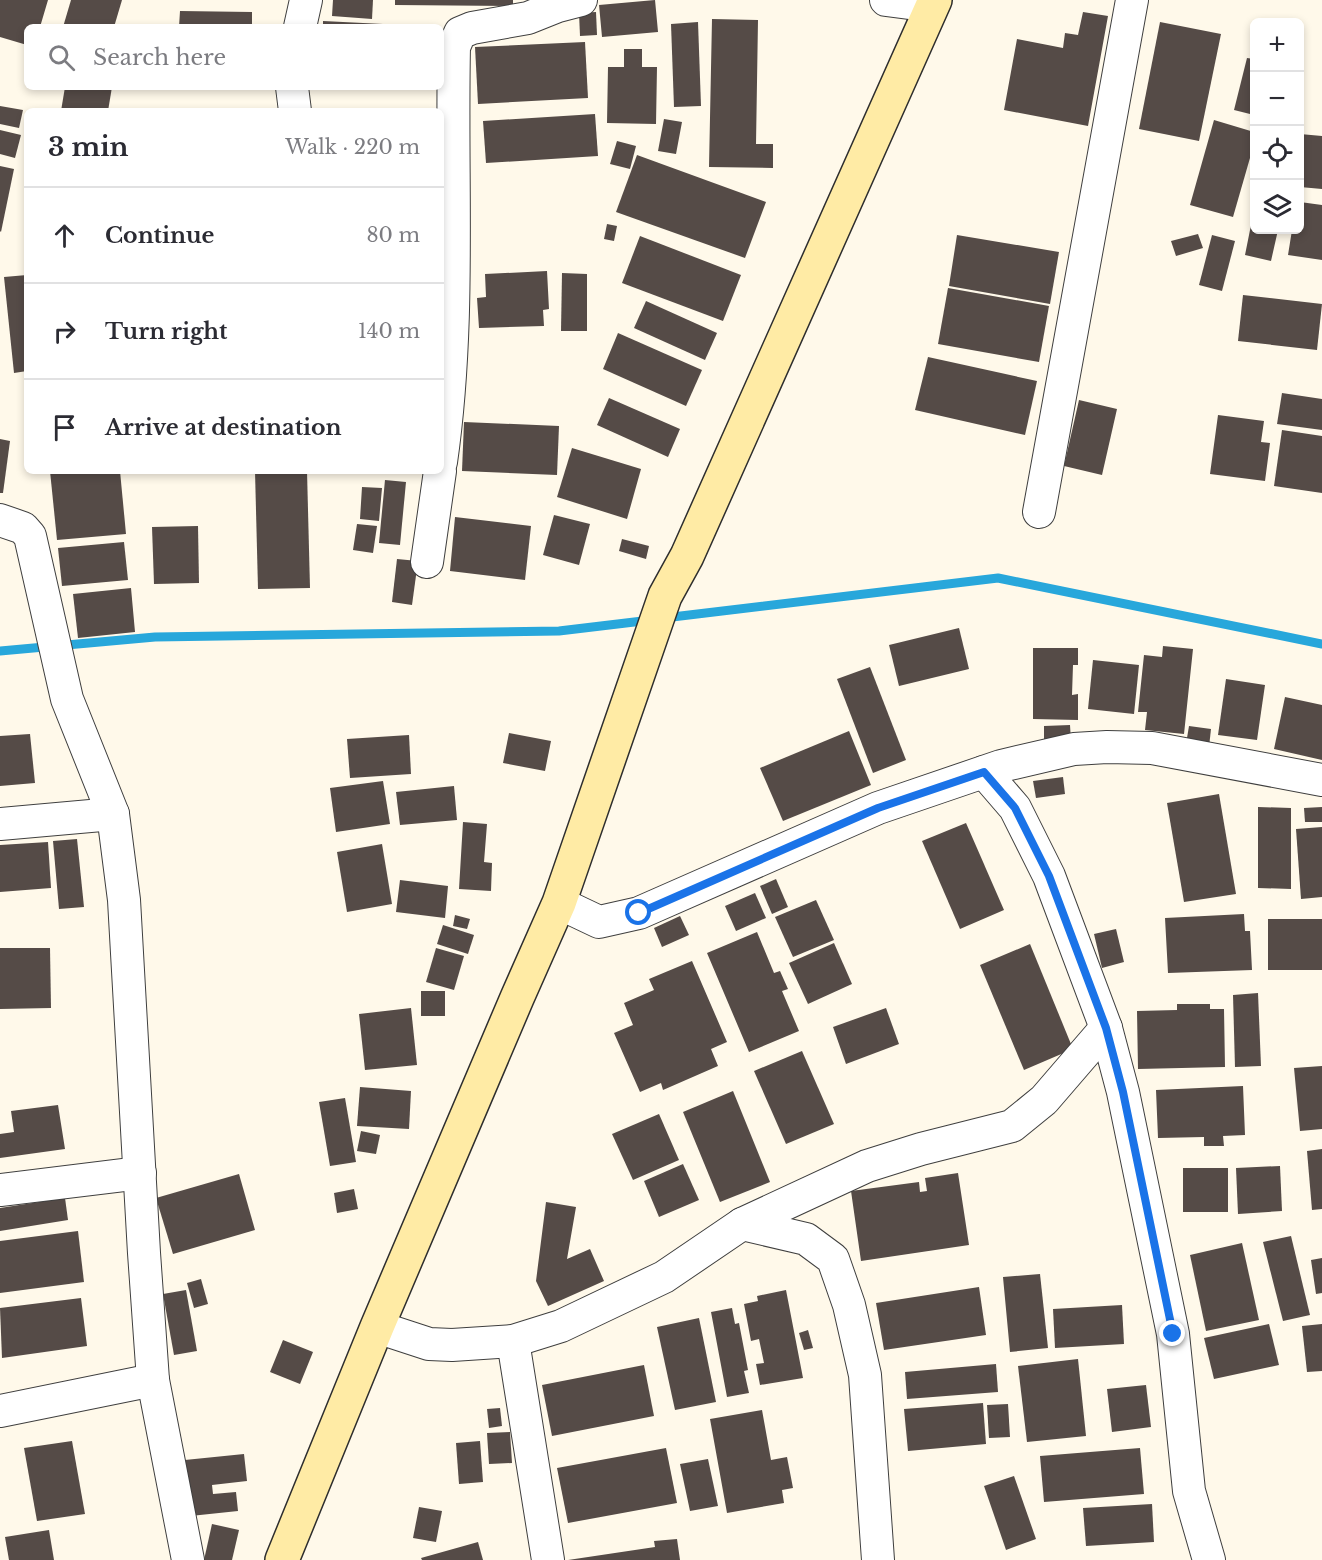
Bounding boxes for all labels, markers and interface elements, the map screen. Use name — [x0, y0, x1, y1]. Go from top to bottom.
map controls — [1250, 18, 1304, 234]
button: + — [1250, 18, 1304, 72]
search box — [24, 24, 444, 90]
icon: search — [45, 41, 78, 74]
text: Search here — [93, 44, 226, 71]
button: − — [1250, 72, 1304, 126]
button: locate — [1250, 126, 1304, 180]
text: 3 min — [48, 131, 129, 163]
text: Walk · 220 m — [285, 135, 420, 159]
button: layers — [1250, 180, 1304, 234]
icon: ahead — [48, 219, 81, 252]
text: Continue — [105, 222, 214, 249]
text: 80 m — [366, 223, 420, 247]
icon: right — [48, 315, 81, 348]
text: Turn right — [105, 318, 227, 345]
text: 140 m — [358, 319, 420, 343]
icon: arrive — [48, 411, 81, 444]
text: Arrive at destination — [105, 414, 342, 441]
route start — [625, 899, 651, 925]
route end — [1159, 1320, 1185, 1346]

